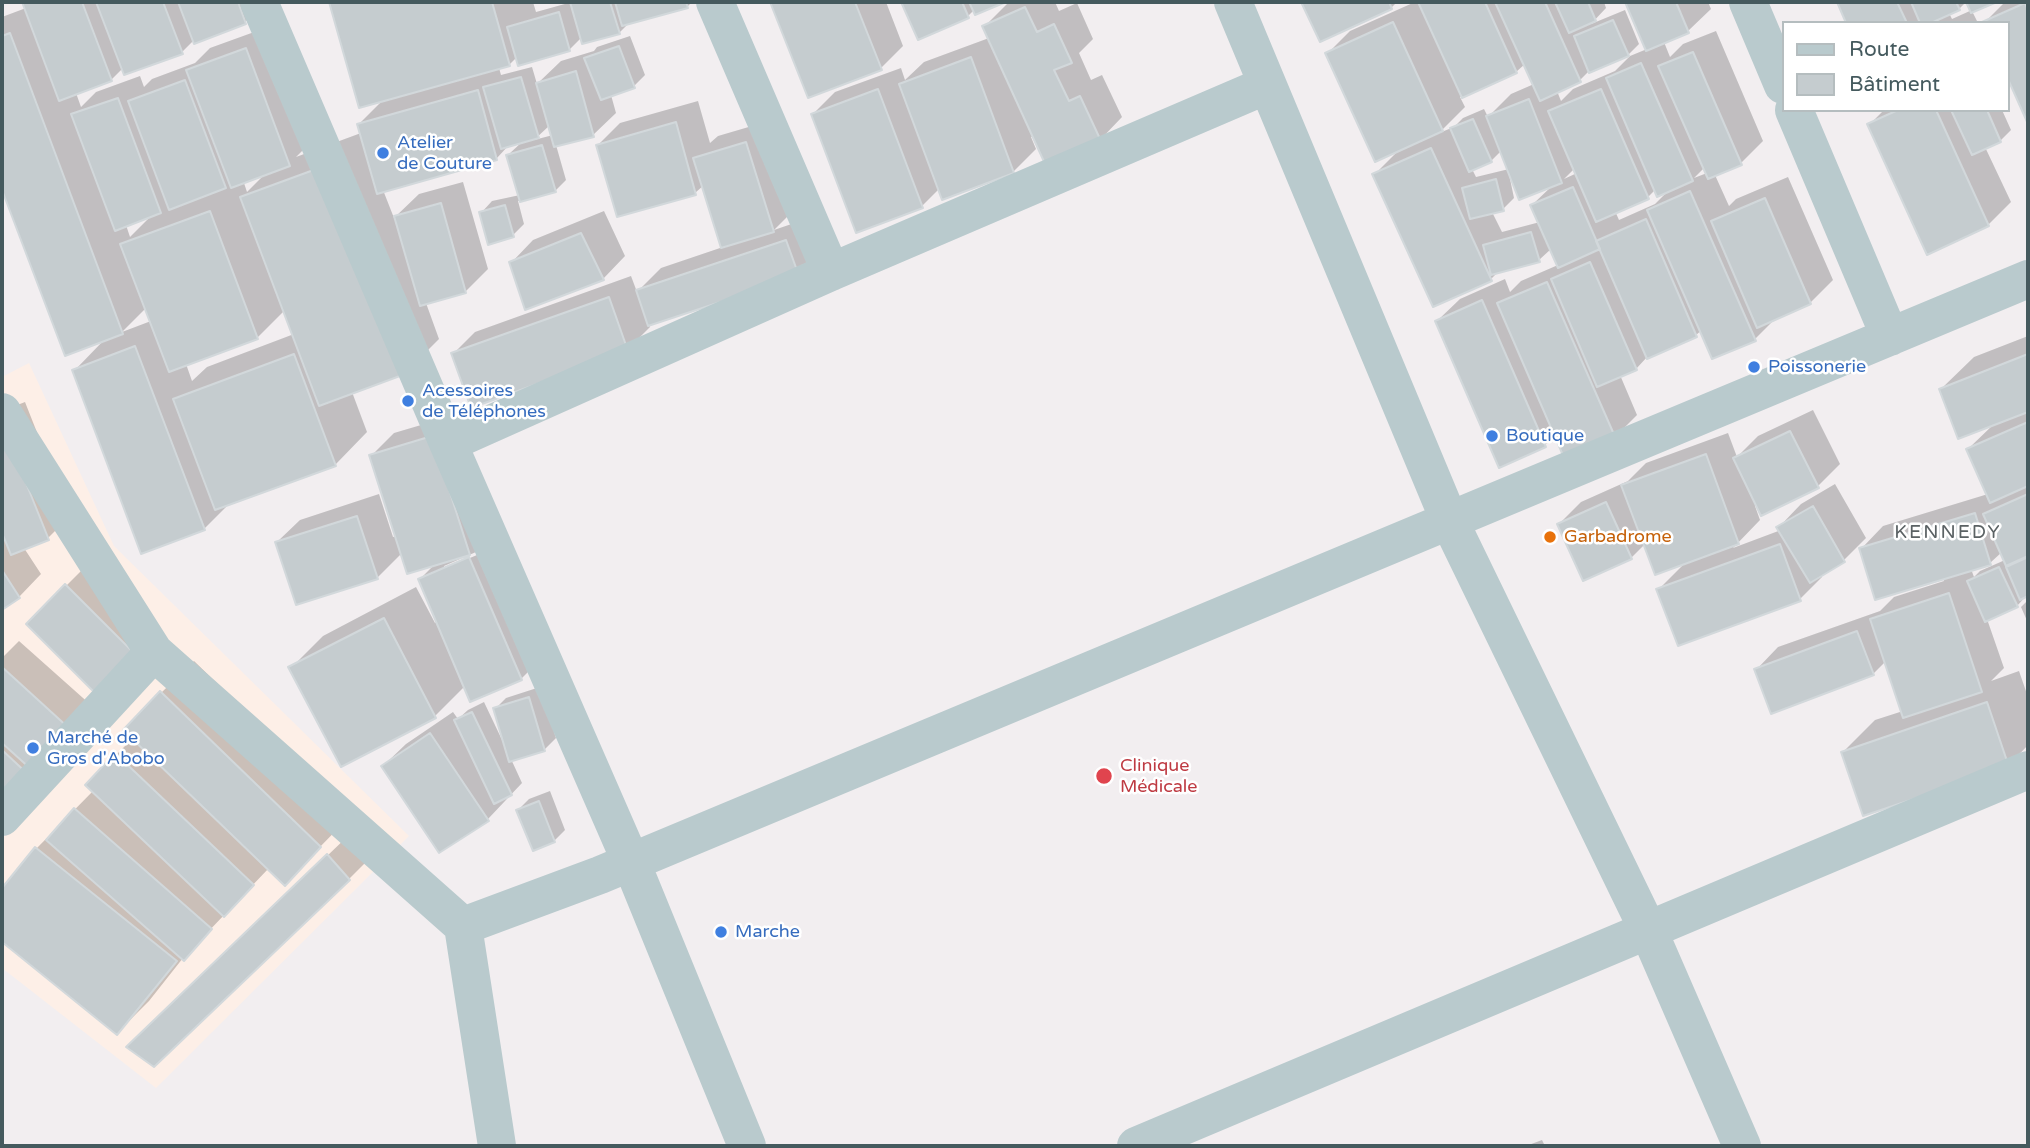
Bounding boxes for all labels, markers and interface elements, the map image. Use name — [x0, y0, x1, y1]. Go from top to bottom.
legend — [1782, 21, 2009, 112]
text: Route — [1849, 37, 1909, 62]
text: Bâtiment — [1849, 72, 1940, 97]
place label: Atelier de Couture — [397, 132, 492, 174]
marker: Atelier de Couture — [375, 145, 391, 161]
place label: Poissonerie — [1768, 356, 1866, 378]
marker: Poissonerie — [1746, 359, 1762, 375]
place label: Acessoires de Téléphones — [422, 380, 546, 422]
marker: Acessoires de Téléphones — [400, 393, 416, 409]
place label: Boutique — [1506, 425, 1584, 447]
marker: Boutique — [1484, 428, 1500, 444]
district label: KENNEDY — [1895, 522, 2001, 544]
place label: Garbadrome — [1564, 526, 1672, 548]
marker: Garbadrome — [1542, 529, 1558, 545]
place label: Marché de Gros d'Abobo — [47, 727, 165, 770]
marker: Marché de Gros d'Abobo — [25, 740, 41, 756]
place label: Clinique Médicale — [1120, 755, 1198, 798]
marker: Clinique Médicale — [1094, 766, 1114, 786]
place label: Marche — [735, 921, 800, 943]
marker: Marche — [713, 924, 729, 940]

